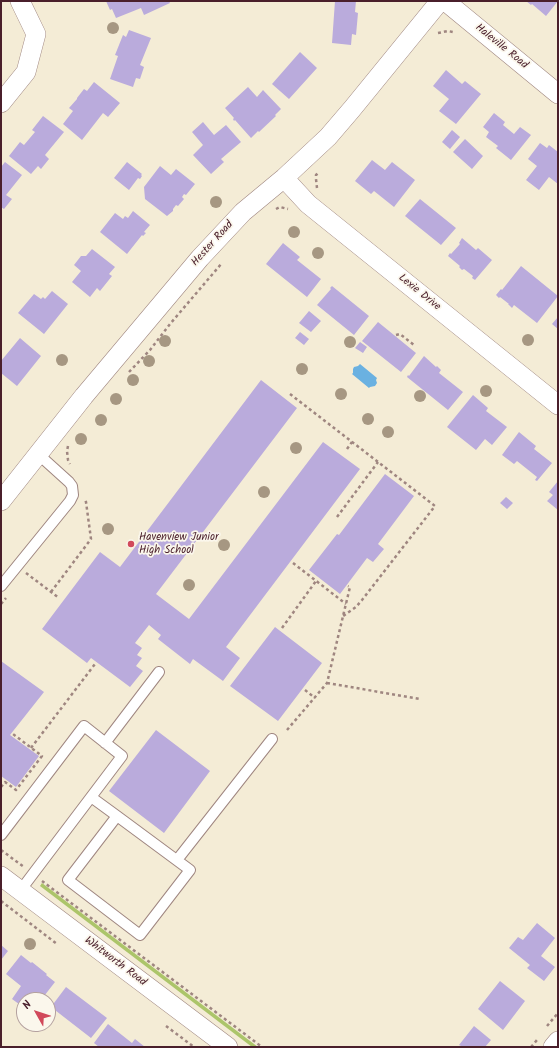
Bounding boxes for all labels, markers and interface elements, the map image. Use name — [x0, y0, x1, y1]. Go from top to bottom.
street label: Haleville Road — [472, 22, 530, 72]
street label: Hester Road — [189, 219, 237, 269]
street label: Lexie Drive — [395, 272, 443, 314]
place label: Havenview Junior High School — [139, 531, 219, 557]
marker: Havenview Junior High School — [126, 539, 136, 549]
street label: Whitworth Road — [81, 934, 149, 990]
north arrow — [16, 992, 56, 1032]
text: N — [18, 997, 37, 1013]

